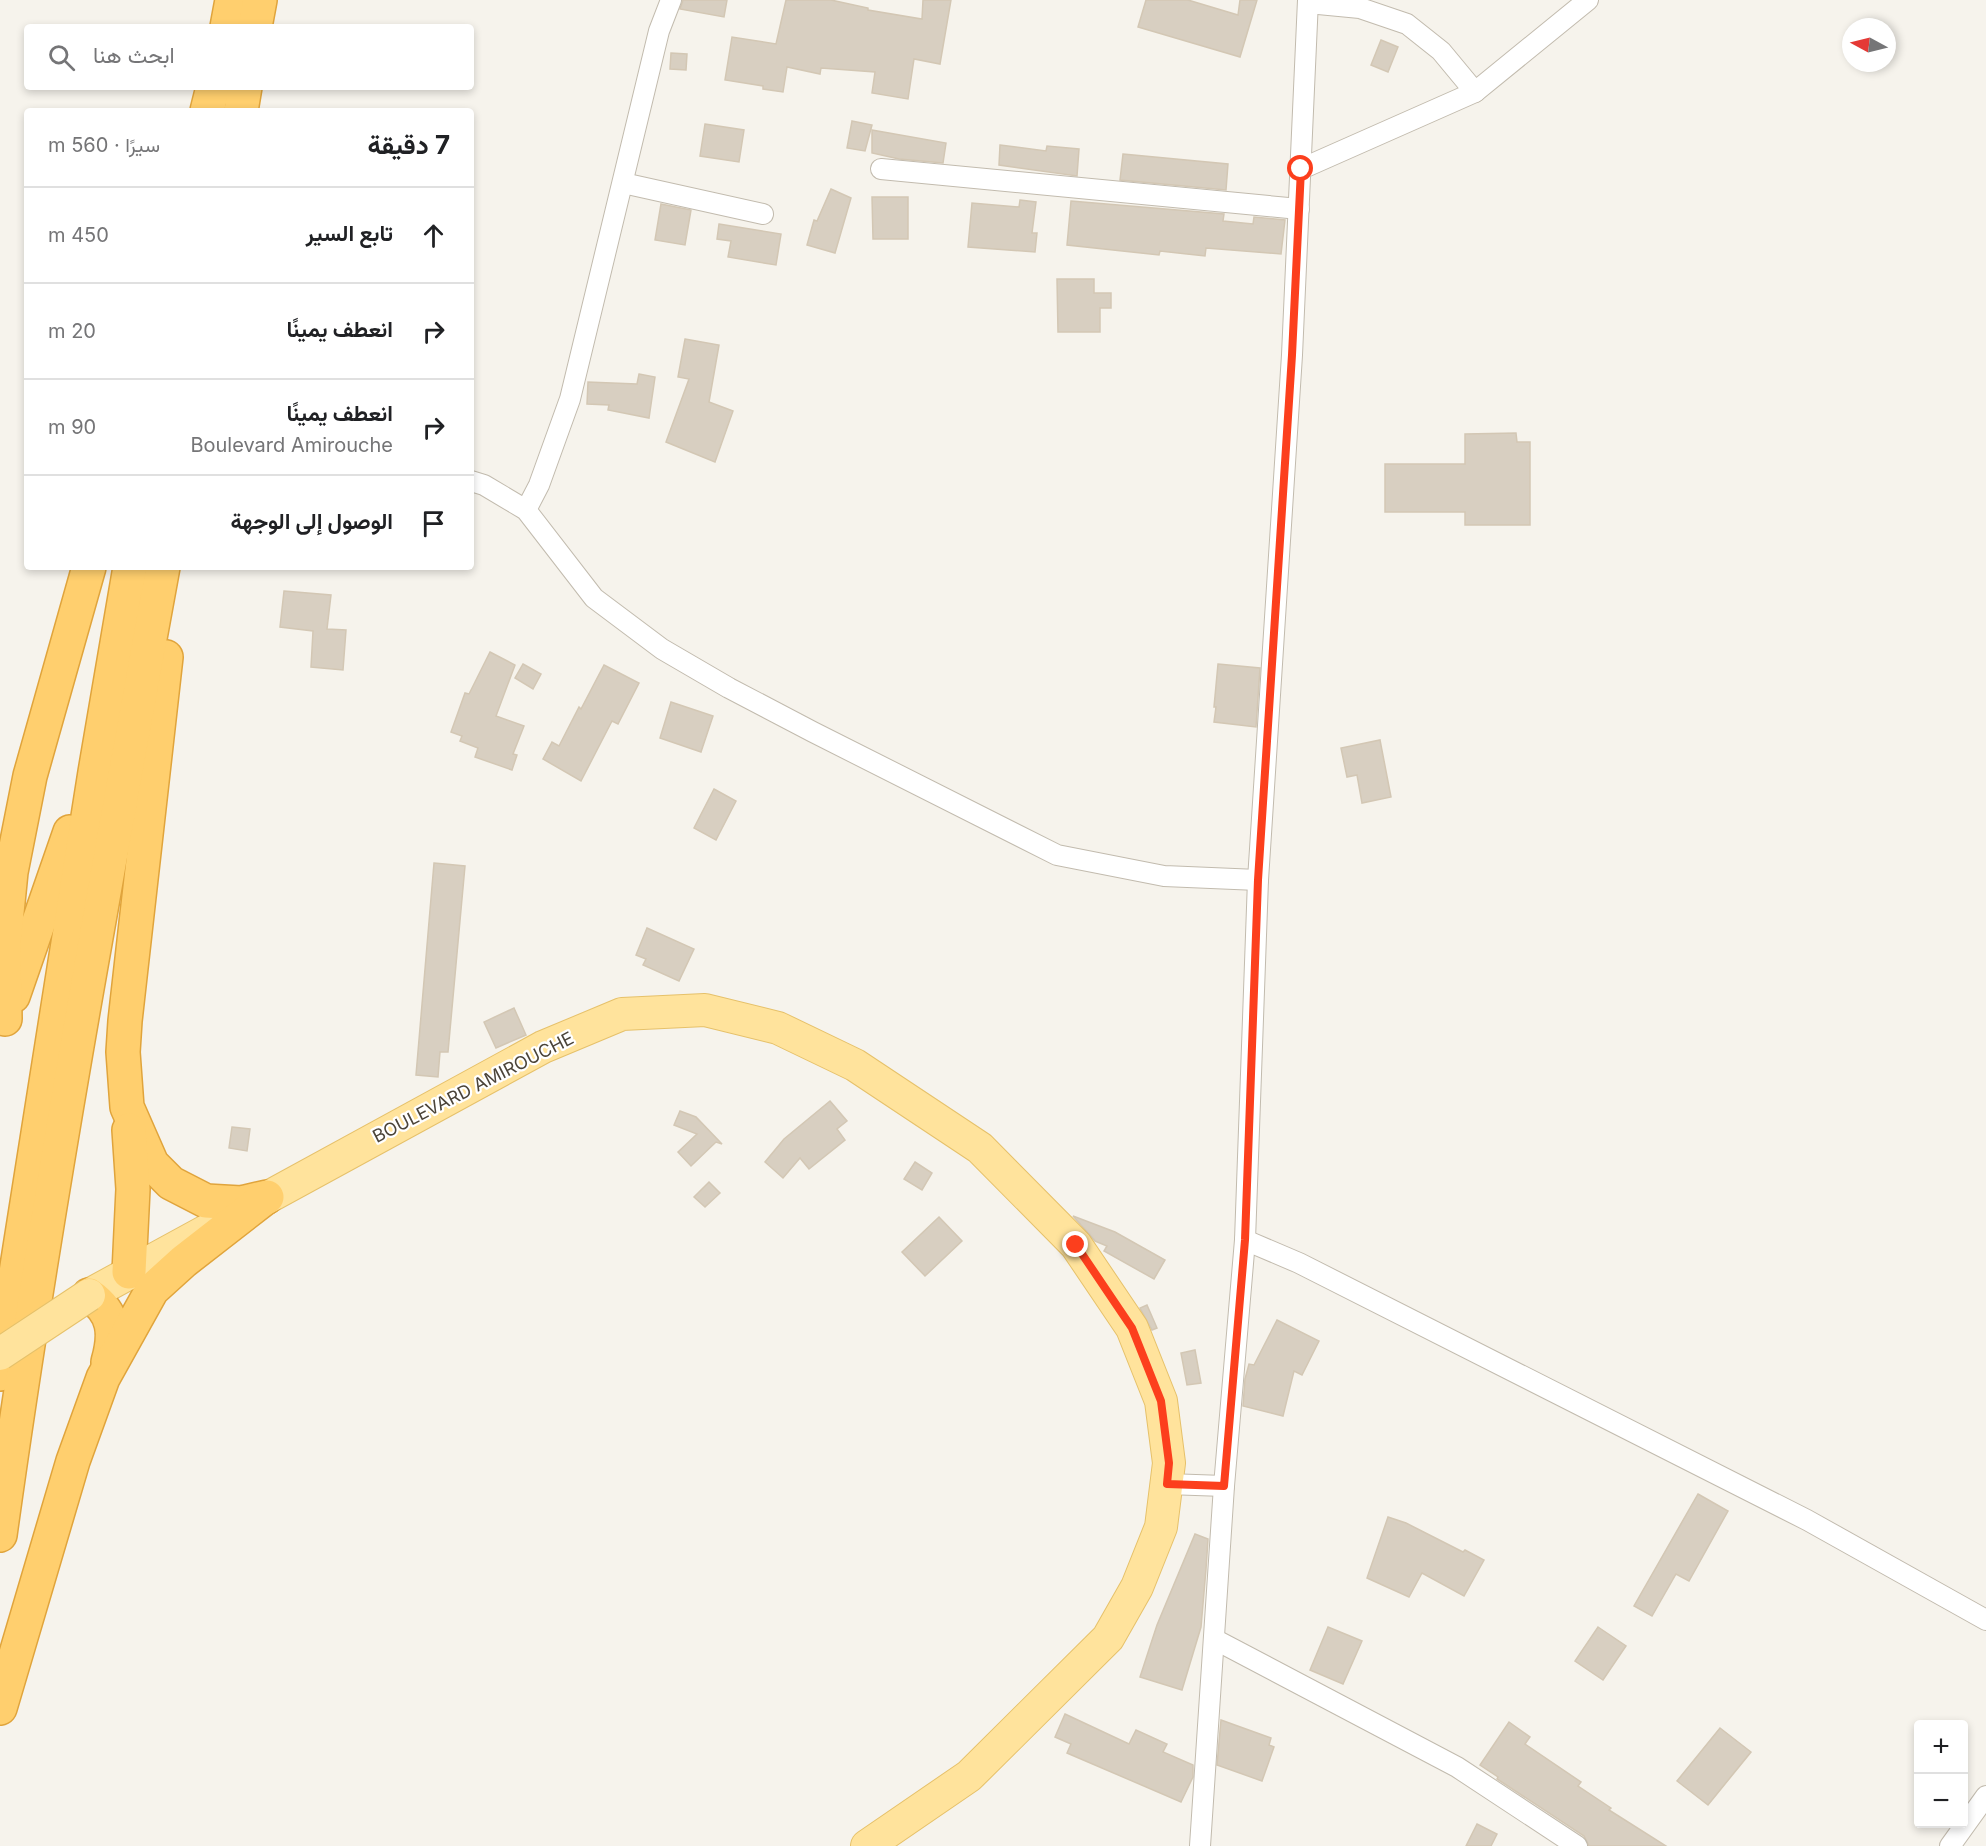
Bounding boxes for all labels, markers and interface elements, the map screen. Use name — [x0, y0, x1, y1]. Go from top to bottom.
north arrow — [1842, 18, 1896, 72]
search box — [24, 24, 474, 90]
icon: search — [45, 41, 78, 74]
text: ابحث هنا — [93, 42, 175, 68]
text: 7 دقيقة — [367, 129, 450, 160]
text: سيرًا · 560 m — [48, 133, 160, 157]
route start — [1287, 155, 1313, 181]
icon: ahead — [417, 219, 450, 252]
text: تابع السير — [306, 220, 393, 246]
text: 450 m — [48, 223, 109, 247]
icon: right — [417, 315, 450, 348]
text: انعطف يمينًا — [286, 316, 393, 342]
text: 20 m — [48, 319, 96, 343]
text: انعطف يمينًا — [286, 400, 393, 426]
icon: right — [417, 411, 450, 444]
text: 90 m — [48, 415, 96, 439]
text: Boulevard Amirouche — [190, 433, 393, 457]
icon: arrive — [417, 507, 450, 540]
text: الوصول إلى الوجهة — [230, 508, 393, 534]
street label: BOULEVARD AMIROUCHE — [369, 1027, 577, 1147]
route end — [1062, 1231, 1088, 1257]
map controls — [1914, 1720, 1968, 1828]
button: + — [1914, 1720, 1968, 1774]
button: − — [1914, 1774, 1968, 1828]

